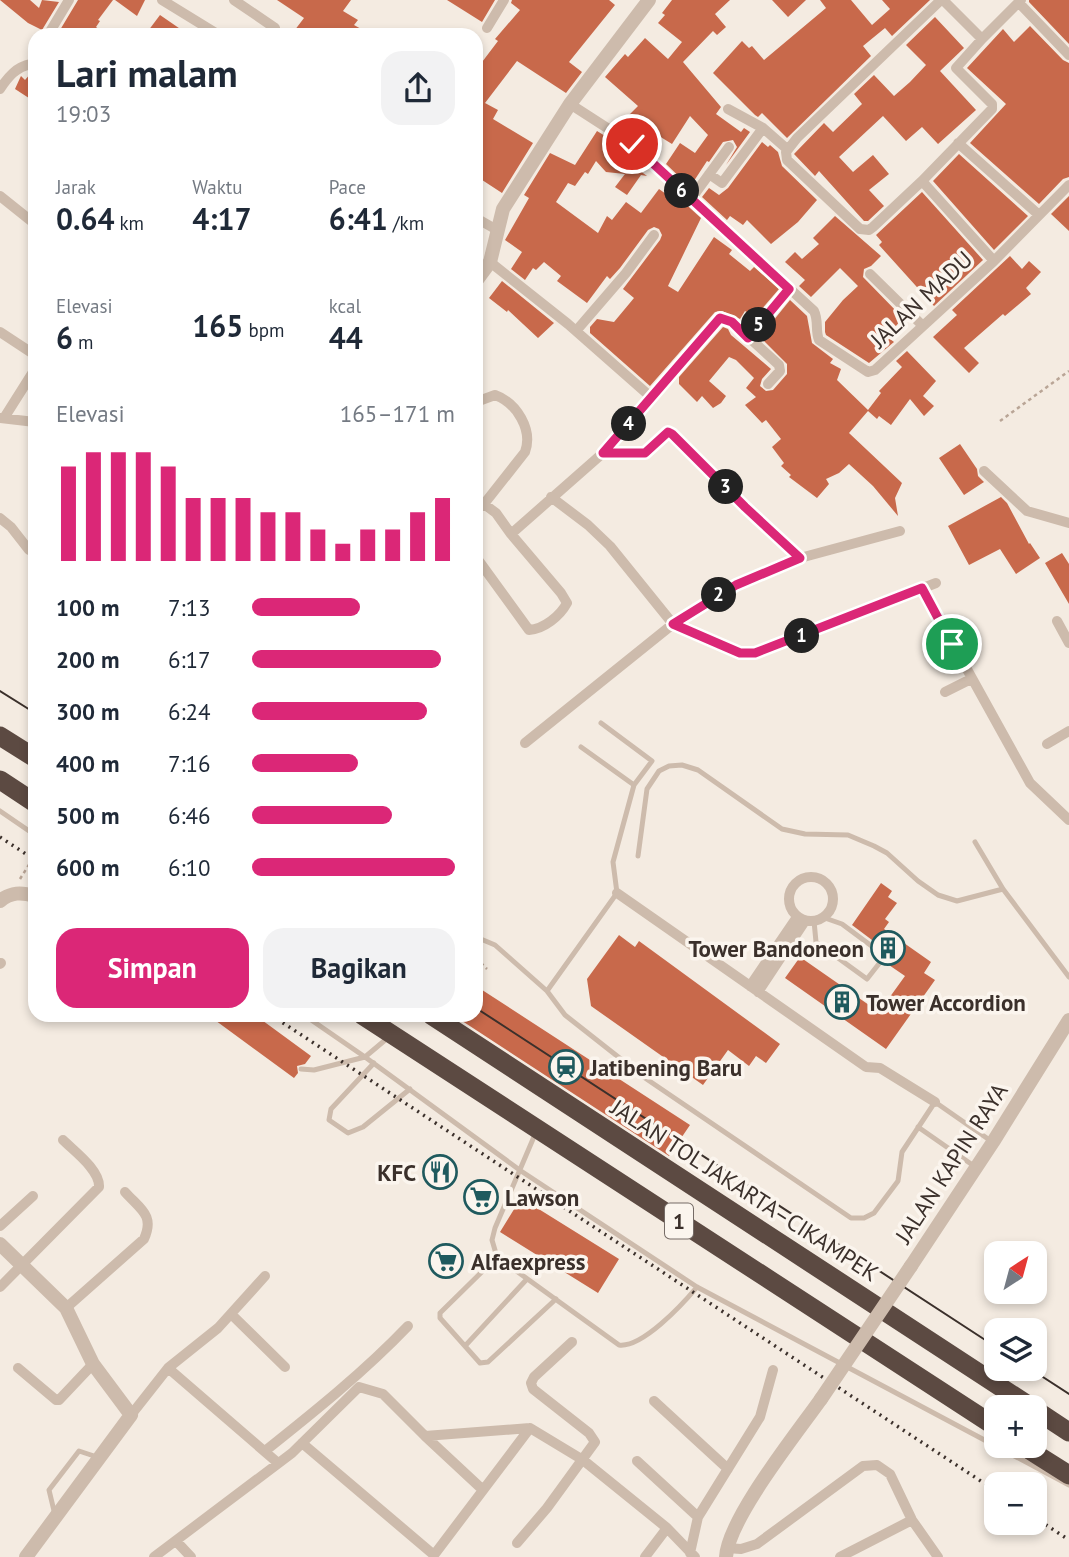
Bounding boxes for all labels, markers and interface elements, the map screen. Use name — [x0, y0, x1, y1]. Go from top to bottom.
text: Lari malam — [56, 48, 238, 97]
button: share — [381, 51, 455, 125]
text: 19:03 — [56, 99, 111, 128]
pin — [602, 114, 662, 174]
icon: check — [613, 125, 651, 163]
pin: 6 — [664, 174, 700, 208]
text: Jarak — [56, 175, 96, 199]
text: Waktu — [192, 175, 243, 199]
text: Pace — [329, 175, 366, 199]
text: 6 — [676, 178, 687, 202]
text: 0.64 — [56, 199, 114, 238]
text: 4:17 — [192, 199, 251, 238]
text: 6:41 — [329, 199, 388, 238]
text: km — [114, 211, 144, 235]
text: /km — [388, 211, 424, 235]
street label: JALAN MADU — [863, 244, 978, 354]
text: Elevasi — [56, 294, 113, 318]
text: kcal — [329, 294, 361, 318]
text: 165 — [192, 306, 243, 345]
pin: 5 — [742, 308, 776, 342]
text: 5 — [753, 312, 764, 336]
text: 6 — [56, 318, 73, 357]
text: bpm — [243, 318, 284, 342]
text: 44 — [329, 318, 363, 357]
text: m — [73, 330, 94, 354]
text: Elevasi — [56, 399, 125, 428]
text: 165–171 m — [340, 399, 455, 428]
pin: 4 — [612, 406, 646, 442]
text: 4 — [623, 411, 634, 435]
pin: 3 — [708, 470, 744, 504]
text: 3 — [720, 474, 731, 498]
pin: 2 — [702, 578, 736, 612]
text: 2 — [713, 582, 724, 606]
text: 100 m — [56, 593, 119, 622]
text: 7:13 — [168, 593, 211, 622]
pin — [922, 614, 982, 674]
pin: 1 — [784, 618, 820, 654]
text: 1 — [796, 623, 807, 647]
icon: arrive — [933, 625, 971, 663]
text: 200 m — [56, 645, 119, 674]
text: 6:17 — [168, 645, 211, 674]
text: 300 m — [56, 697, 119, 726]
text: 6:24 — [168, 697, 211, 726]
text: 400 m — [56, 749, 119, 778]
text: 7:16 — [168, 749, 211, 778]
text: 500 m — [56, 801, 119, 830]
text: 6:46 — [168, 801, 211, 830]
text: 600 m — [56, 853, 119, 882]
text: 6:10 — [168, 853, 211, 882]
button: Simpan — [56, 928, 249, 1008]
button: Bagikan — [263, 928, 455, 1008]
building icon: Tower Bandoneon — [869, 929, 907, 967]
place label: Tower Bandoneon — [689, 934, 864, 963]
building icon: Tower Accordion — [823, 983, 861, 1021]
place label: Tower Accordion — [866, 988, 1026, 1017]
station icon: Jatibening Baru — [547, 1048, 585, 1086]
place label: Jatibening Baru — [589, 1053, 742, 1082]
street label: JALAN KAPIN RAYA — [888, 1077, 1014, 1249]
street label: JALAN TOL JAKARTA–CIKAMPEK — [605, 1092, 884, 1287]
restaurant icon: KFC — [421, 1153, 459, 1191]
place label: KFC — [377, 1158, 416, 1187]
supermarket icon: Lawson — [462, 1178, 500, 1216]
place label: Lawson — [505, 1183, 579, 1212]
road number: 1 — [665, 1204, 693, 1238]
north arrow — [984, 1241, 1046, 1304]
map controls — [984, 1241, 1047, 1535]
supermarket icon: Alfaexpress — [427, 1242, 465, 1280]
place label: Alfaexpress — [471, 1247, 586, 1276]
button: layers — [984, 1318, 1047, 1381]
button: + — [984, 1395, 1047, 1458]
button: − — [984, 1472, 1047, 1535]

